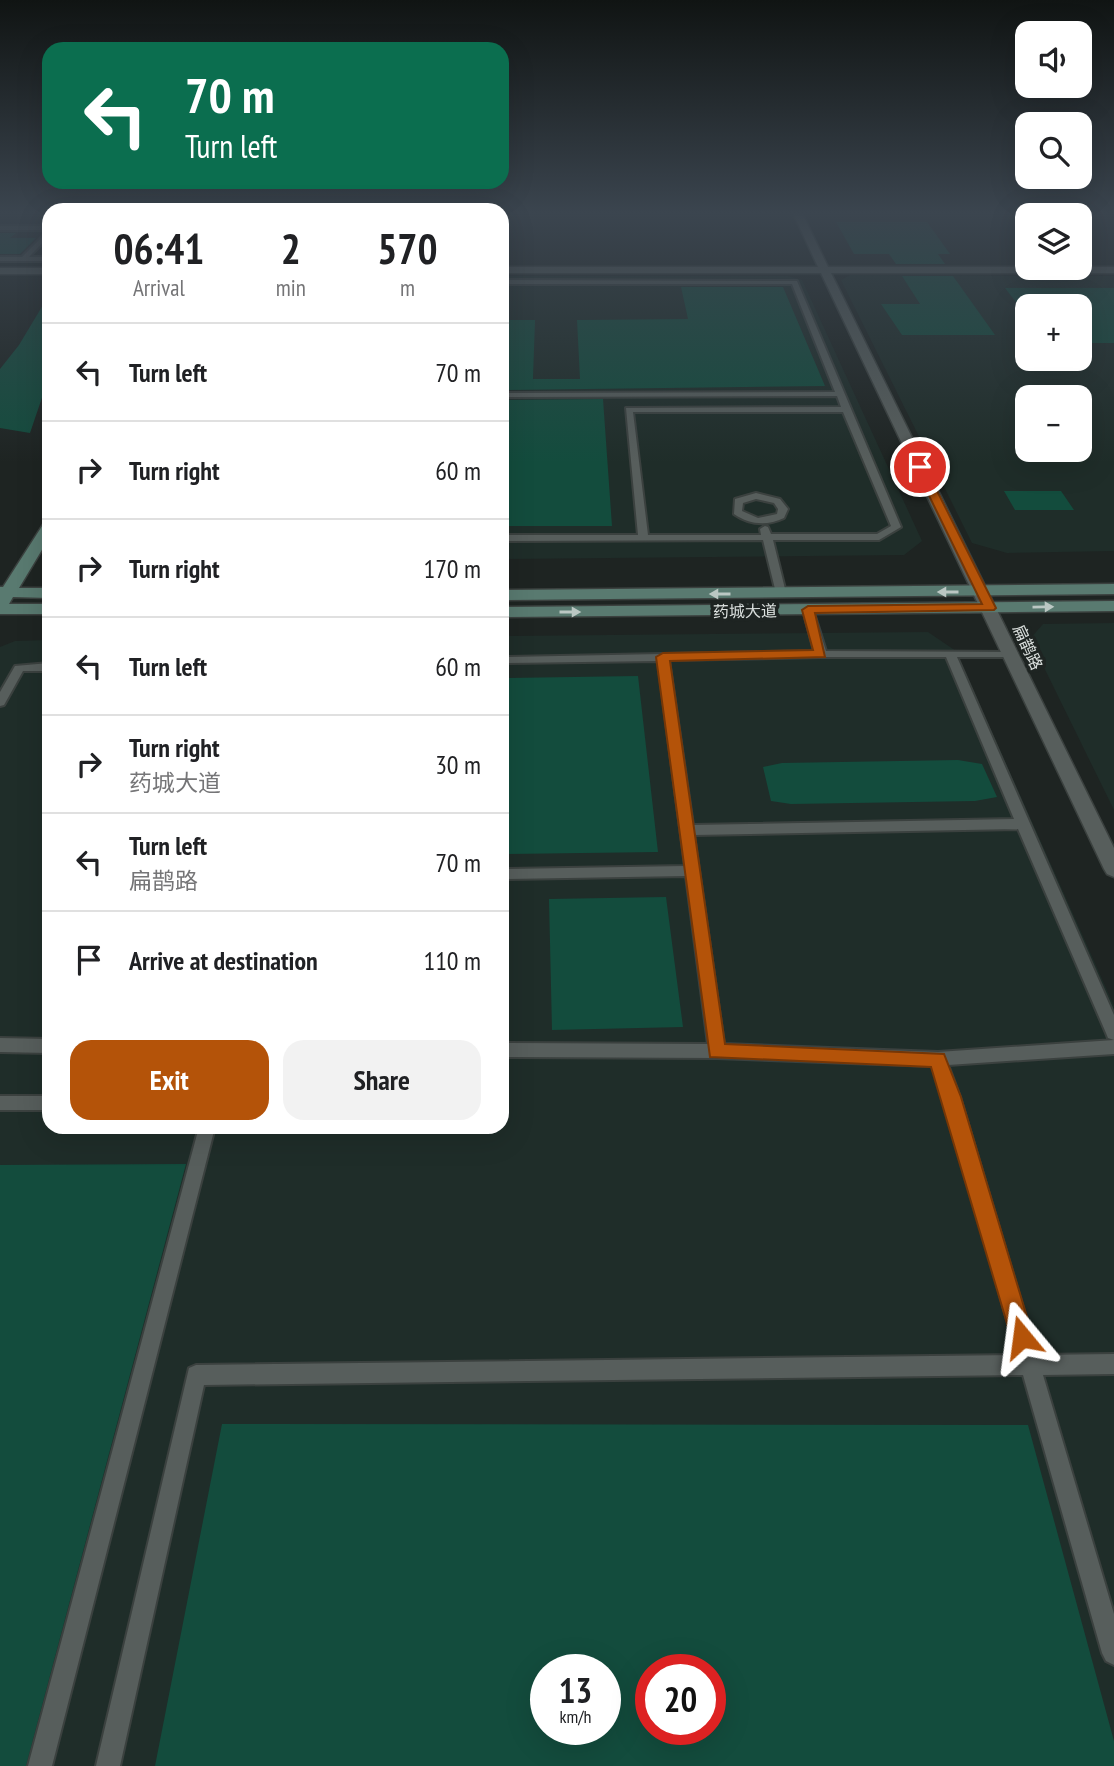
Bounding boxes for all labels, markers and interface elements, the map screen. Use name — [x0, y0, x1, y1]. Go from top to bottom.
map controls — [1015, 21, 1092, 462]
button: sound — [1015, 21, 1092, 98]
text: 70 m — [185, 63, 274, 127]
icon: left — [70, 70, 161, 161]
button: search — [1015, 112, 1092, 189]
text: Turn left — [185, 125, 277, 167]
button: layers — [1015, 203, 1092, 280]
text: 06:41 — [113, 221, 204, 276]
text: 2 — [281, 221, 301, 276]
text: 570 — [377, 221, 438, 276]
text: Arrival — [133, 273, 185, 302]
text: min — [276, 273, 306, 302]
text: m — [400, 273, 415, 302]
button: + — [1015, 294, 1092, 371]
icon: left — [70, 353, 108, 391]
text: Turn left — [129, 356, 207, 389]
text: 70 m — [435, 356, 481, 389]
button: − — [1015, 385, 1092, 462]
pin — [890, 437, 950, 497]
icon: arrive — [901, 448, 939, 486]
icon: right — [70, 451, 108, 489]
text: Turn right — [129, 454, 220, 487]
text: 60 m — [435, 454, 481, 487]
icon: right — [70, 549, 108, 587]
text: Turn right — [129, 552, 220, 585]
text: 170 m — [423, 552, 481, 585]
one-way arrow — [937, 586, 959, 598]
one-way arrow — [709, 588, 731, 600]
street label: 药城大道 — [713, 600, 777, 622]
one-way arrow — [1032, 601, 1054, 613]
one-way arrow — [560, 606, 582, 618]
street label: 扁鹊路 — [1009, 621, 1047, 673]
icon: left — [70, 647, 108, 685]
text: Turn left — [129, 650, 207, 683]
text: 60 m — [435, 650, 481, 683]
text: Turn right — [129, 731, 220, 764]
icon: right — [70, 745, 108, 783]
text: 30 m — [435, 748, 481, 781]
text: 药城大道 — [129, 768, 221, 797]
text: Turn left — [129, 829, 207, 862]
icon: left — [70, 843, 108, 881]
text: 70 m — [435, 846, 481, 879]
text: 扁鹊路 — [129, 866, 198, 895]
icon: arrive — [70, 941, 108, 979]
text: Arrive at destination — [129, 944, 318, 977]
text: 110 m — [423, 944, 481, 977]
button: Exit — [70, 1040, 269, 1120]
button: Share — [283, 1040, 481, 1120]
position arrow — [985, 1300, 1059, 1374]
speed limit sign: 20 — [635, 1654, 726, 1745]
text: 13 — [559, 1667, 592, 1713]
text: km/h — [560, 1705, 591, 1728]

